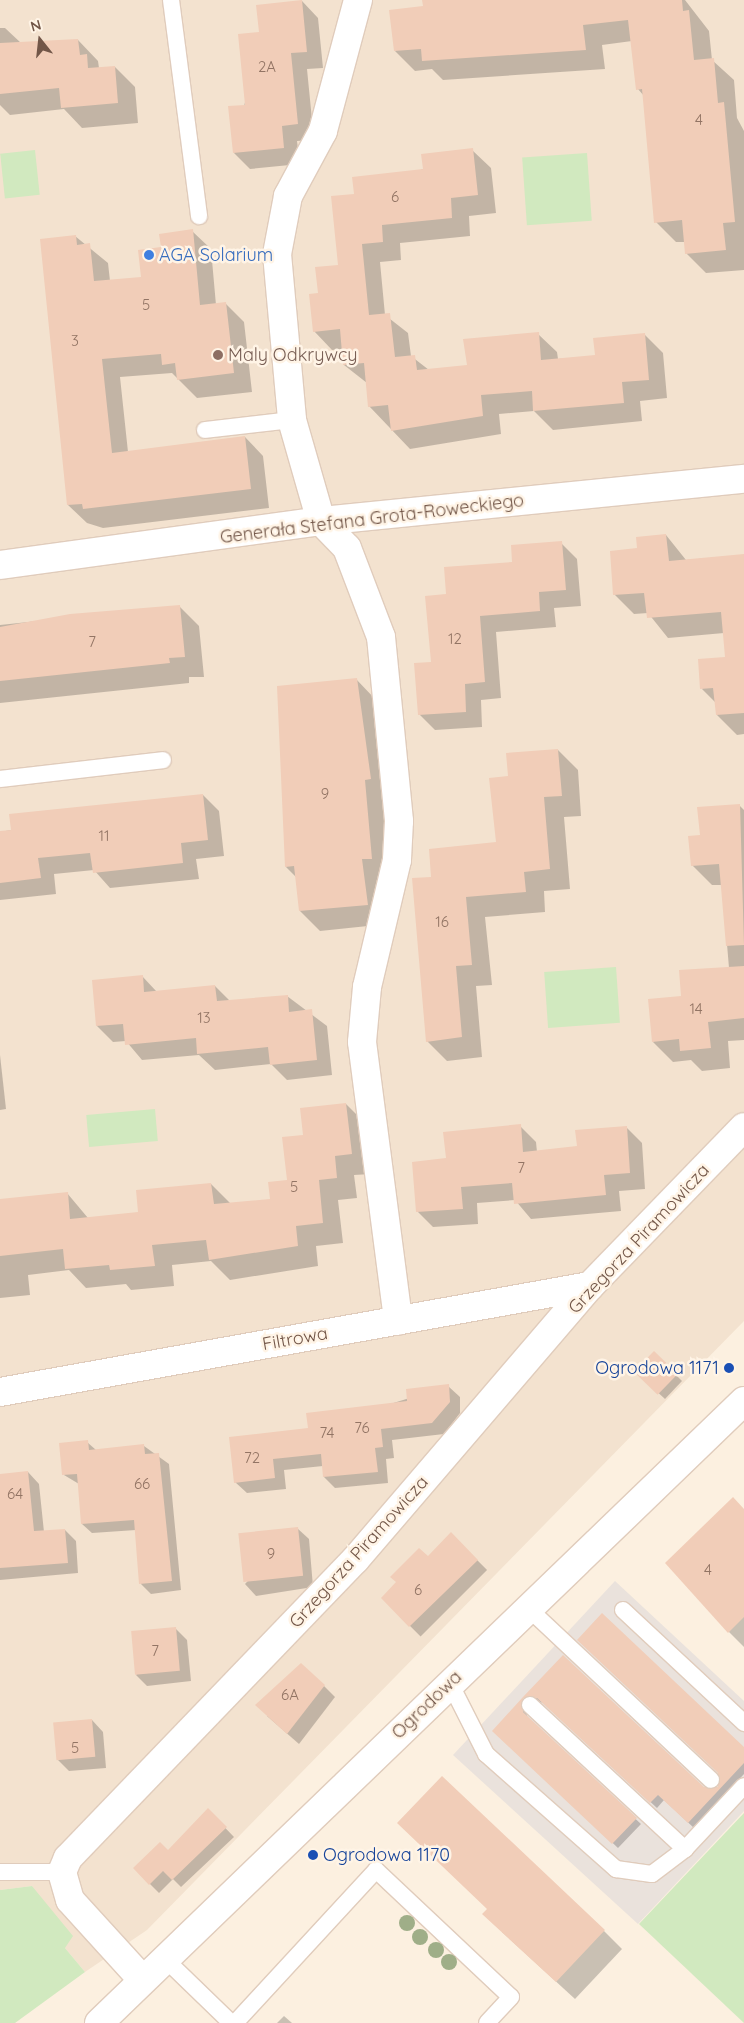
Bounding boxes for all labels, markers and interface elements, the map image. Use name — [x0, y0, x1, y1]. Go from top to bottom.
north arrow — [15, 15, 65, 65]
text: N — [28, 16, 43, 36]
house number: 2A — [258, 58, 276, 76]
house number: 4 — [695, 111, 703, 129]
house number: 6 — [391, 188, 399, 206]
place label: AGA Solarium — [159, 244, 273, 266]
marker: AGA Solarium — [143, 249, 155, 261]
house number: 5 — [142, 296, 150, 314]
house number: 3 — [71, 332, 79, 350]
place label: Maly Odkrywcy — [228, 344, 358, 366]
marker: Maly Odkrywcy — [212, 349, 224, 361]
street label: Generała Stefana Grota-Roweckiego — [219, 490, 525, 548]
house number: 12 — [448, 630, 462, 648]
house number: 7 — [88, 633, 96, 651]
house number: 9 — [321, 785, 329, 803]
house number: 11 — [98, 827, 110, 845]
house number: 16 — [435, 913, 449, 931]
house number: 14 — [689, 1000, 703, 1018]
house number: 13 — [197, 1009, 211, 1027]
house number: 7 — [517, 1159, 525, 1177]
street label: Grzegorza Piramowicza — [564, 1160, 714, 1318]
house number: 5 — [290, 1178, 298, 1196]
street label: Filtrowa — [261, 1323, 329, 1355]
place label: Ogrodowa 1171 — [595, 1357, 719, 1379]
marker: Ogrodowa 1171 — [723, 1362, 735, 1374]
house number: 76 — [354, 1419, 370, 1437]
house number: 74 — [320, 1424, 334, 1442]
house number: 72 — [244, 1449, 260, 1467]
street label: Grzegorza Piramowicza — [285, 1472, 433, 1632]
house number: 66 — [134, 1475, 150, 1493]
house number: 64 — [7, 1485, 23, 1503]
house number: 9 — [267, 1545, 275, 1563]
house number: 4 — [704, 1561, 712, 1579]
house number: 6 — [414, 1581, 422, 1599]
house number: 7 — [151, 1642, 159, 1660]
street label: Ogrodowa — [388, 1666, 466, 1744]
house number: 6A — [281, 1686, 299, 1704]
house number: 5 — [71, 1739, 79, 1757]
place label: Ogrodowa 1170 — [323, 1844, 450, 1866]
marker: Ogrodowa 1170 — [307, 1849, 319, 1861]

